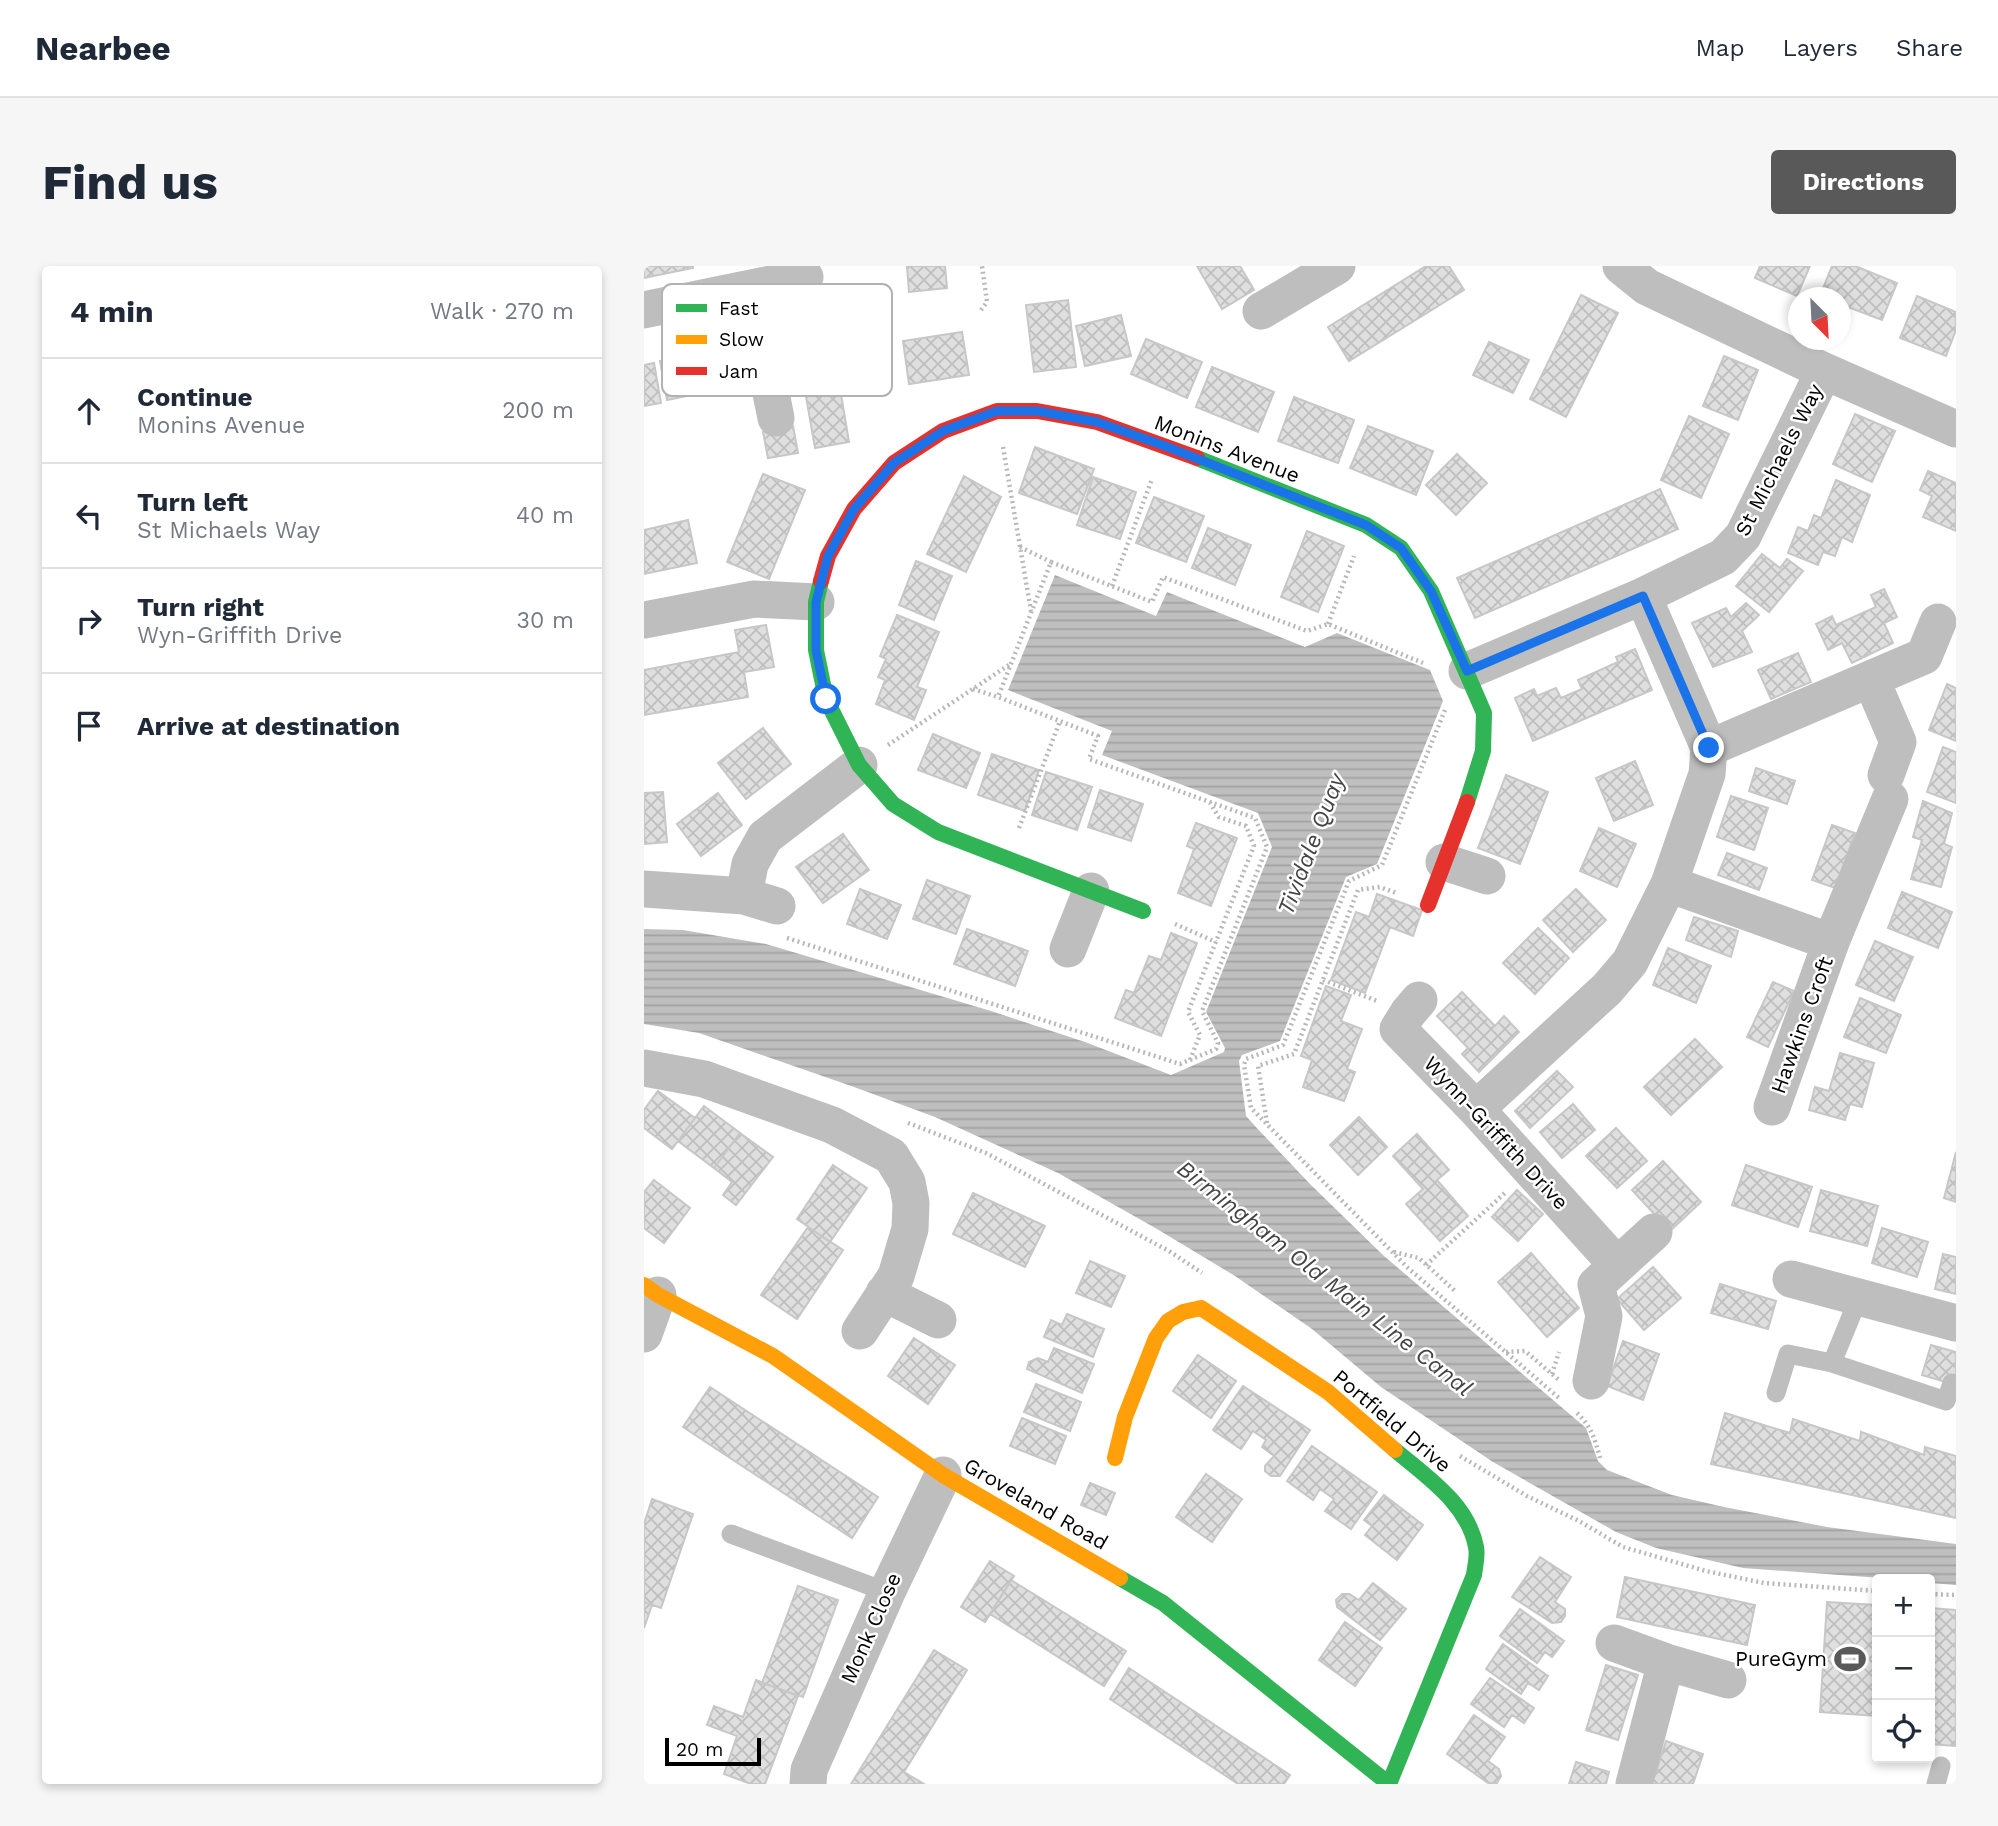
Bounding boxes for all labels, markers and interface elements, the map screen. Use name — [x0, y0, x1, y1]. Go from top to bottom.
text: Nearbee — [35, 29, 171, 68]
text: Map — [1696, 34, 1744, 62]
text: Layers — [1782, 34, 1858, 62]
text: Share — [1896, 34, 1963, 62]
button: Directions — [1771, 150, 1956, 214]
text: Find us — [42, 153, 218, 211]
legend — [662, 284, 892, 396]
north arrow — [1788, 287, 1851, 350]
text: 4 min — [70, 294, 154, 329]
text: Fast — [719, 297, 758, 320]
text: Walk · 270 m — [430, 298, 574, 325]
text: Slow — [719, 328, 764, 351]
text: Jam — [719, 360, 758, 383]
street label: St Michaels Way — [1729, 379, 1828, 540]
text: Continue — [137, 382, 253, 412]
icon: ahead — [70, 392, 108, 430]
text: 200 m — [502, 397, 574, 424]
street label: Monins Avenue — [1151, 409, 1303, 488]
text: Monins Avenue — [137, 412, 305, 439]
text: Turn left — [137, 487, 248, 517]
icon: left — [70, 497, 108, 535]
text: 40 m — [516, 502, 574, 529]
text: St Michaels Way — [137, 517, 320, 544]
text: Turn right — [137, 592, 264, 622]
icon: right — [70, 602, 108, 640]
text: 30 m — [517, 607, 574, 634]
text: Wyn-Griffith Drive — [137, 622, 342, 649]
route start — [810, 683, 841, 714]
icon: arrive — [70, 707, 108, 745]
text: Arrive at destination — [137, 711, 400, 741]
route end — [1693, 732, 1724, 763]
water label: Tividale Quay — [1272, 768, 1351, 919]
street label: Hawkins Croft — [1765, 953, 1838, 1097]
street label: Wynn-Griffith Drive — [1419, 1051, 1574, 1214]
water label: Birmingham Old Main Line Canal — [1172, 1155, 1478, 1402]
street label: Portfield Drive — [1328, 1364, 1456, 1477]
street label: Groveland Road — [960, 1452, 1113, 1555]
street label: Monk Close — [835, 1569, 906, 1687]
map controls — [1872, 1574, 1935, 1763]
button: + — [1872, 1574, 1935, 1637]
button: − — [1872, 1637, 1935, 1700]
sports icon: PureGym — [1833, 1642, 1867, 1676]
place label: PureGym — [1735, 1646, 1827, 1671]
button: locate — [1872, 1700, 1935, 1763]
scale bar — [665, 1735, 761, 1767]
text: 20 m — [676, 1738, 723, 1761]

